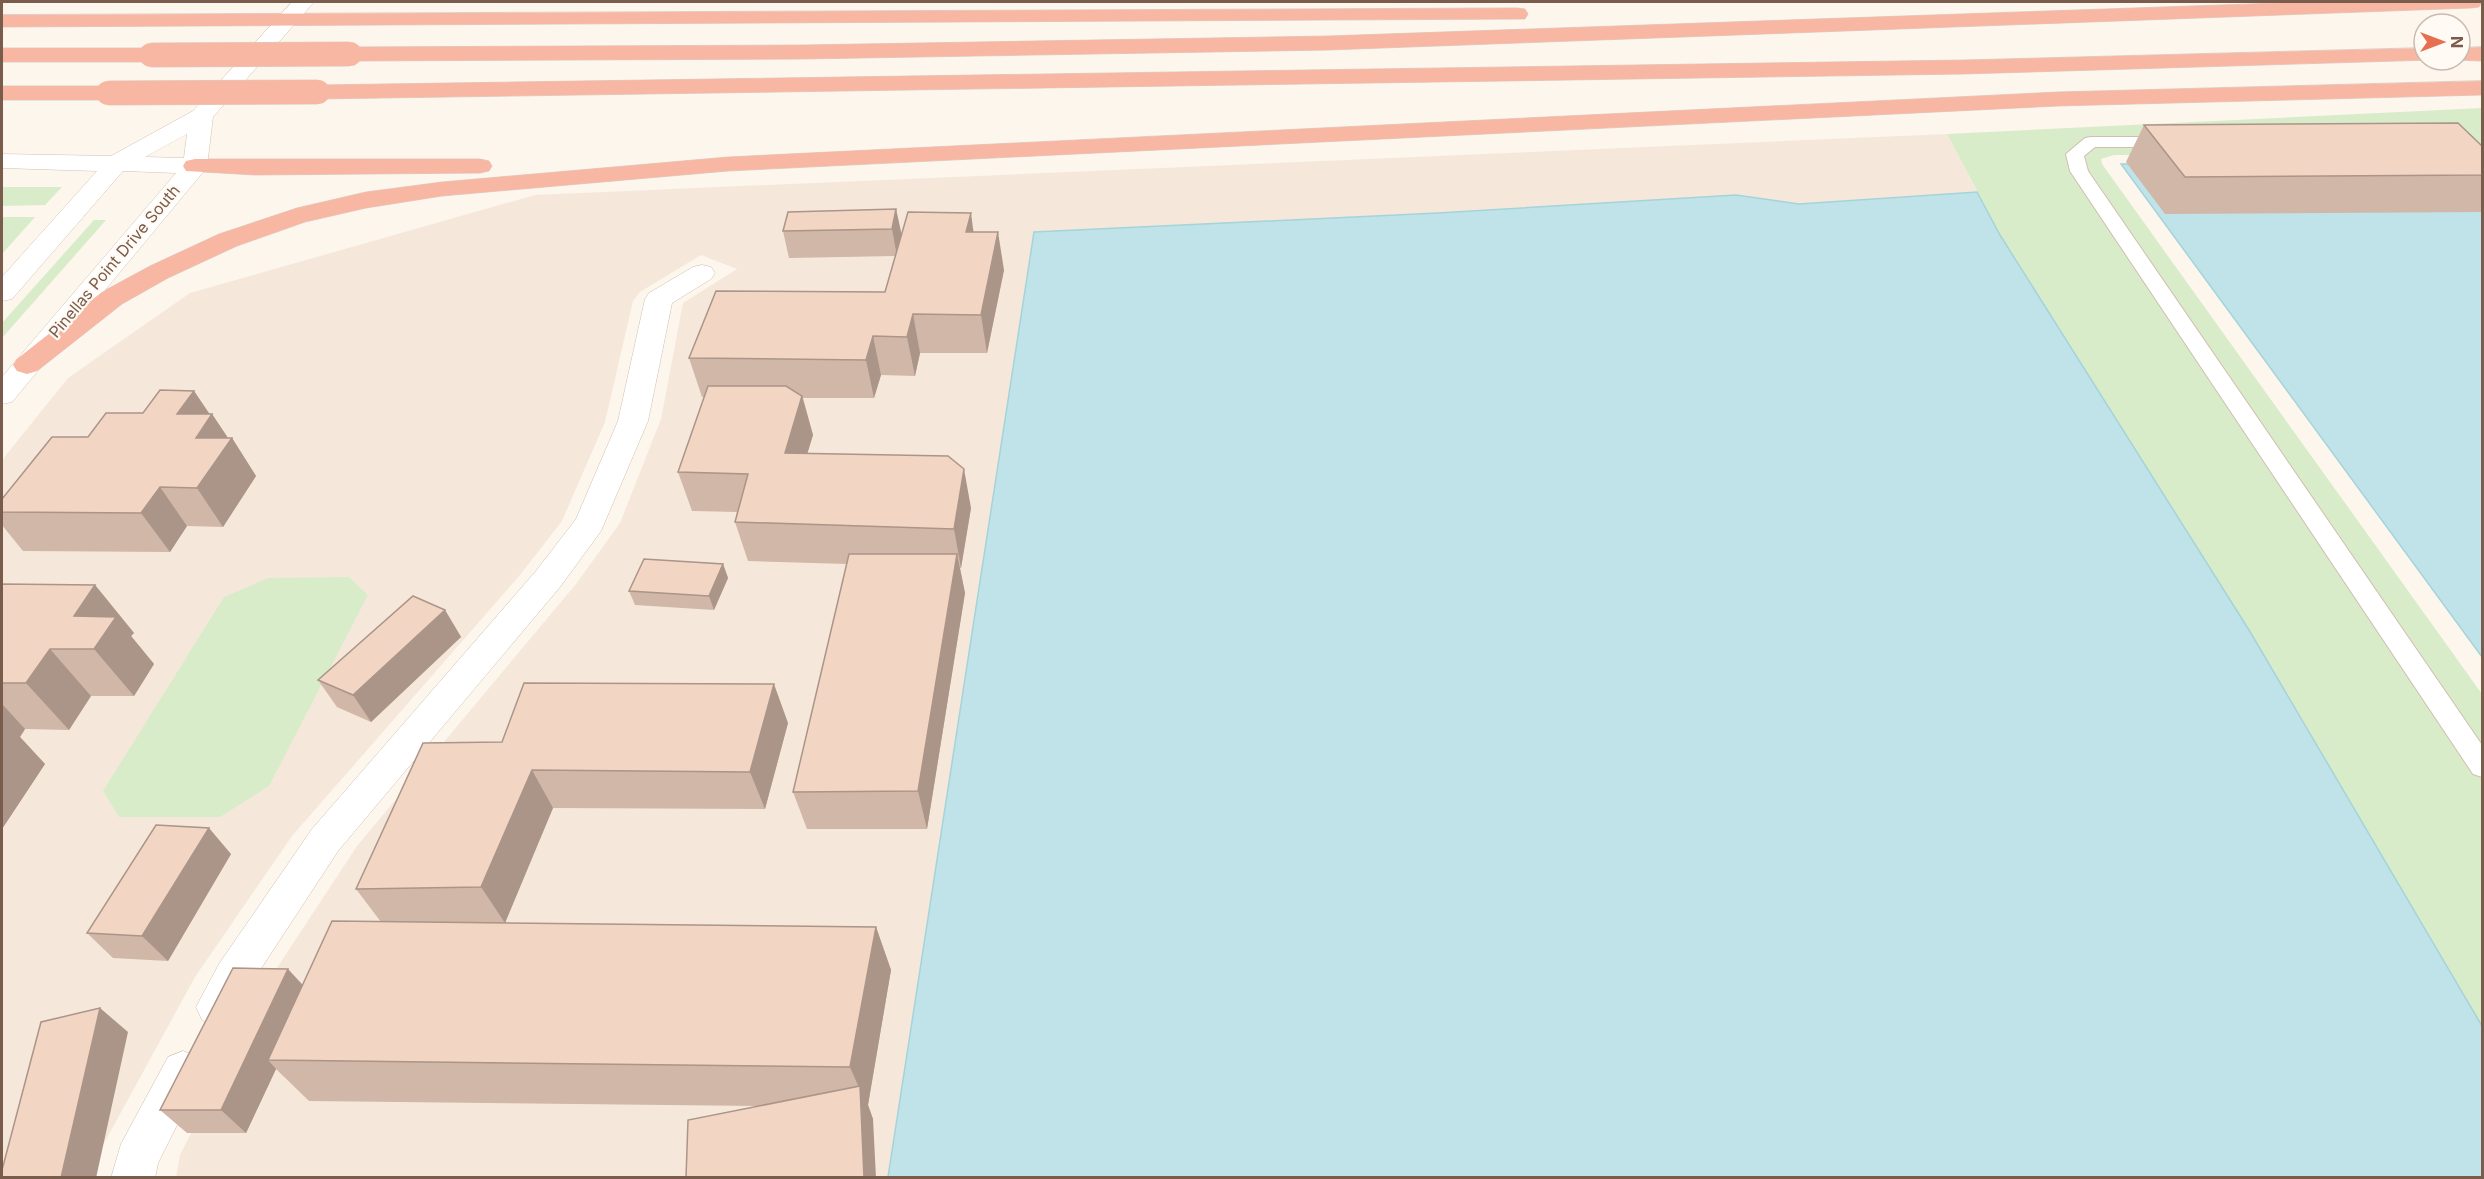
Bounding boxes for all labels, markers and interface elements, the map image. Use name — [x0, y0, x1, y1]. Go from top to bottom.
north arrow — [2412, 12, 2472, 72]
text: N — [2447, 36, 2467, 48]
street label: Pinellas Point Drive South — [44, 180, 184, 342]

